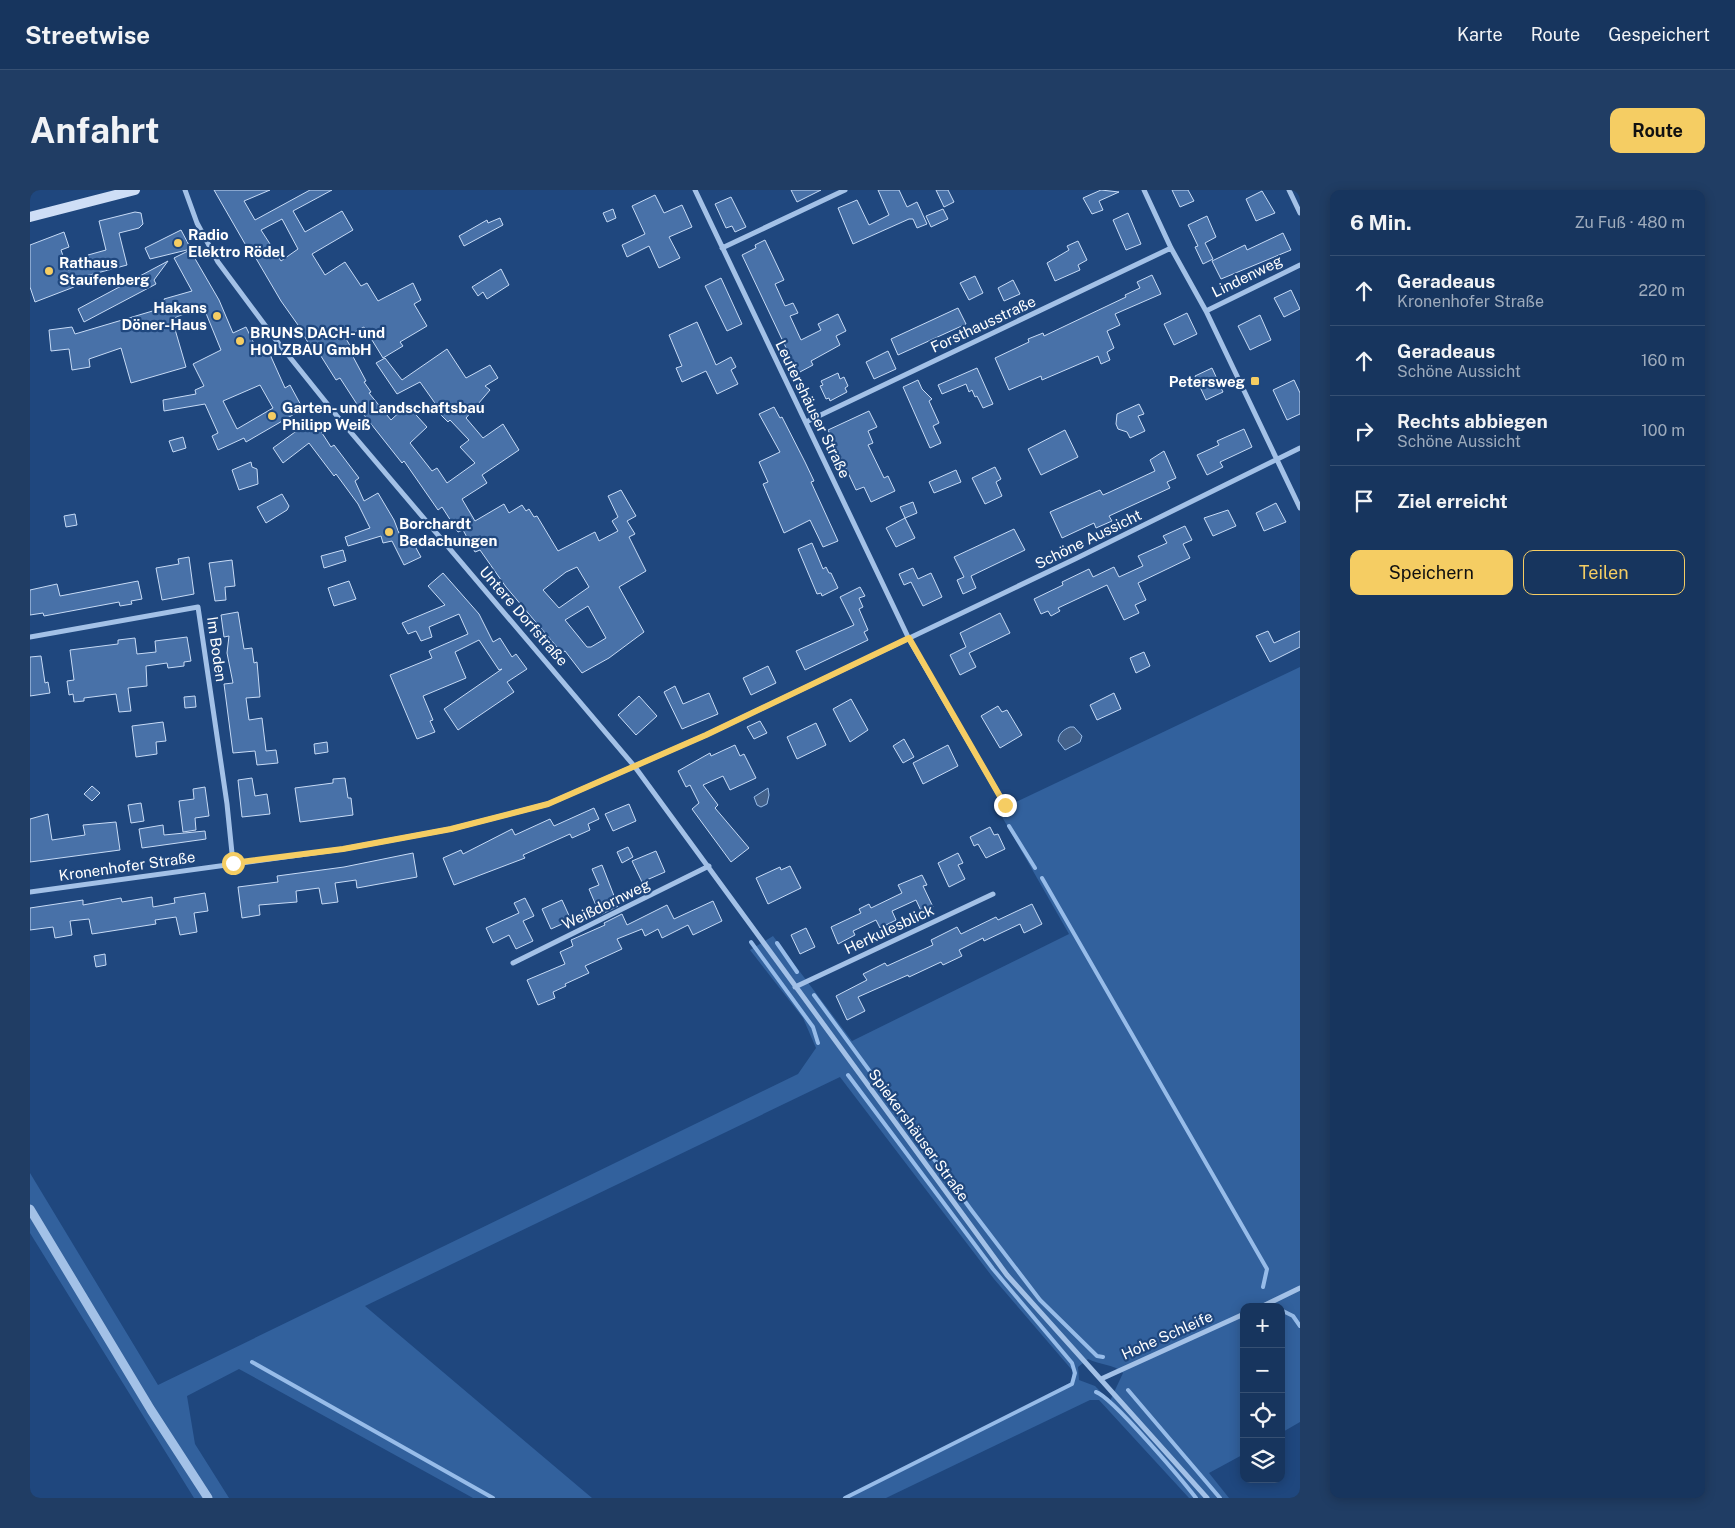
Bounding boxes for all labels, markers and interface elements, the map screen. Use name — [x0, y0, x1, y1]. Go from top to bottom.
text: Streetwise — [25, 21, 150, 49]
text: Karte — [1457, 24, 1503, 45]
text: Route — [1531, 24, 1580, 45]
text: Gespeichert — [1608, 24, 1710, 45]
button: Route — [1610, 108, 1705, 153]
text: Anfahrt — [30, 110, 160, 151]
text: 6 Min. — [1350, 210, 1412, 235]
text: Zu Fuß · 480 m — [1574, 213, 1685, 232]
place label: Radio Elektro Rödel — [188, 226, 285, 260]
marker: Radio Elektro Rödel — [172, 237, 184, 249]
street label: Lindenweg — [1209, 252, 1285, 300]
place label: Rathaus Staufenberg — [59, 254, 150, 288]
marker: Rathaus Staufenberg — [43, 265, 55, 277]
text: Geradeaus — [1397, 270, 1495, 292]
icon: ahead — [1350, 277, 1378, 305]
text: 220 m — [1638, 281, 1685, 300]
street label: Forsthausstraße — [928, 292, 1038, 356]
text: Kronenhofer Straße — [1397, 292, 1544, 311]
place label: Hakans Döner-Haus — [121, 299, 207, 333]
marker: Hakans Döner-Haus — [211, 310, 223, 322]
place label: BRUNS DACH- und HOLZBAU GmbH — [250, 324, 385, 358]
marker: BRUNS DACH- und HOLZBAU GmbH — [234, 335, 246, 347]
street label: Leutershäuser Straße — [772, 337, 854, 481]
text: Geradeaus — [1397, 340, 1495, 362]
icon: ahead — [1350, 347, 1378, 375]
text: 160 m — [1641, 351, 1685, 370]
text: Schöne Aussicht — [1397, 362, 1521, 381]
place label: Petersweg — [1169, 373, 1246, 390]
marker: Petersweg — [1249, 375, 1261, 387]
place label: Garten- und Landschaftsbau Philipp Weiß — [282, 399, 485, 433]
marker: Garten- und Landschaftsbau Philipp Weiß — [266, 410, 278, 422]
text: Rechts abbiegen — [1397, 410, 1548, 432]
icon: right — [1350, 417, 1378, 445]
text: 100 m — [1641, 421, 1685, 440]
text: Schöne Aussicht — [1397, 432, 1521, 451]
icon: arrive — [1350, 487, 1378, 515]
text: Ziel erreicht — [1397, 490, 1508, 512]
street label: Schöne Aussicht — [1032, 506, 1144, 572]
place label: Borchardt Bedachungen — [399, 515, 497, 549]
marker: Borchardt Bedachungen — [383, 526, 395, 538]
button: Speichern — [1350, 550, 1513, 595]
button: Teilen — [1523, 550, 1685, 595]
street label: Untere Dorfstraße — [476, 563, 572, 669]
street label: Im Boden — [204, 615, 230, 683]
route end — [994, 794, 1017, 817]
street label: Kronenhofer Straße — [58, 848, 196, 884]
route start — [222, 852, 245, 875]
street label: Weißdornweg — [559, 875, 653, 933]
street label: Herkulesblick — [842, 901, 936, 957]
street label: Spiekershäuser Straße — [865, 1066, 973, 1204]
map controls — [1240, 1303, 1285, 1483]
button: + — [1240, 1303, 1285, 1348]
street label: Hohe Schleife — [1119, 1307, 1215, 1363]
button: − — [1240, 1348, 1285, 1393]
button: locate — [1240, 1393, 1285, 1438]
button: layers — [1240, 1438, 1285, 1483]

